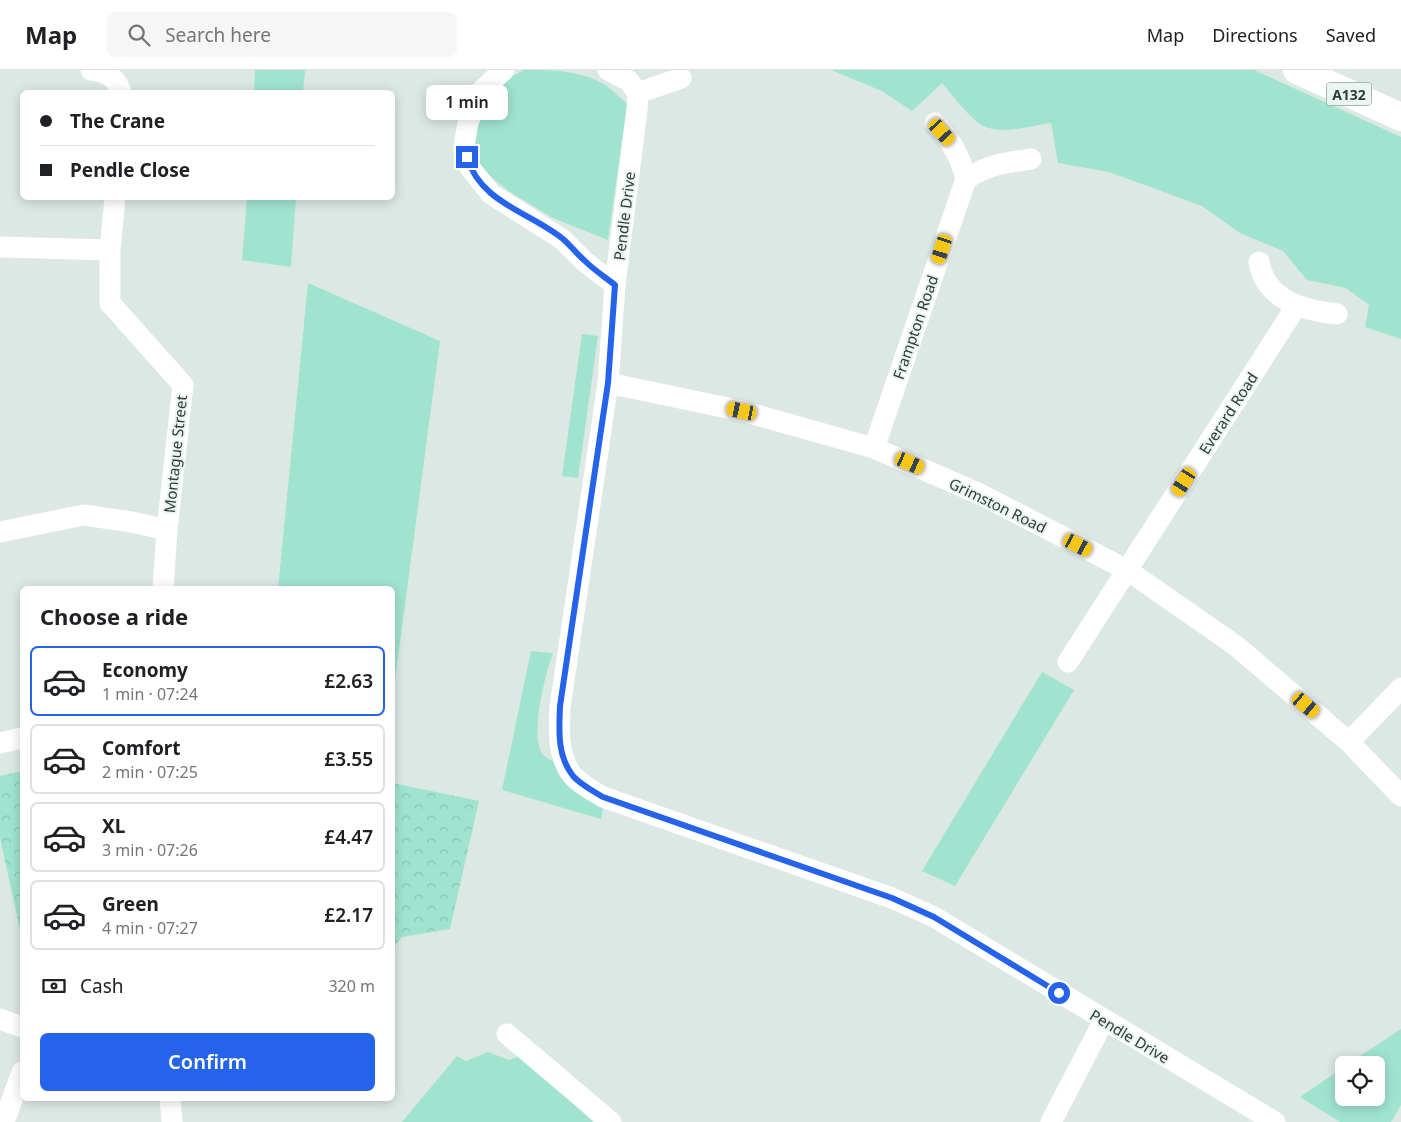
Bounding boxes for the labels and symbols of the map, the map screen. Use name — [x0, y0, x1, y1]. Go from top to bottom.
road number: A132 — [1326, 82, 1372, 106]
callout: 1 min — [426, 84, 508, 119]
car — [926, 116, 957, 148]
route end — [456, 146, 478, 168]
street label: Pendle Drive — [609, 170, 639, 262]
car — [930, 232, 953, 266]
street label: Frampton Road — [888, 272, 942, 382]
street label: Everard Road — [1194, 368, 1262, 458]
street label: Montague Street — [159, 393, 191, 514]
car — [725, 401, 758, 421]
car — [893, 450, 926, 476]
car — [1169, 465, 1198, 499]
street label: Grimston Road — [946, 473, 1050, 537]
car — [1061, 532, 1094, 558]
car — [1289, 690, 1322, 720]
route start — [1048, 982, 1070, 1004]
street label: Pendle Drive — [1087, 1004, 1173, 1068]

